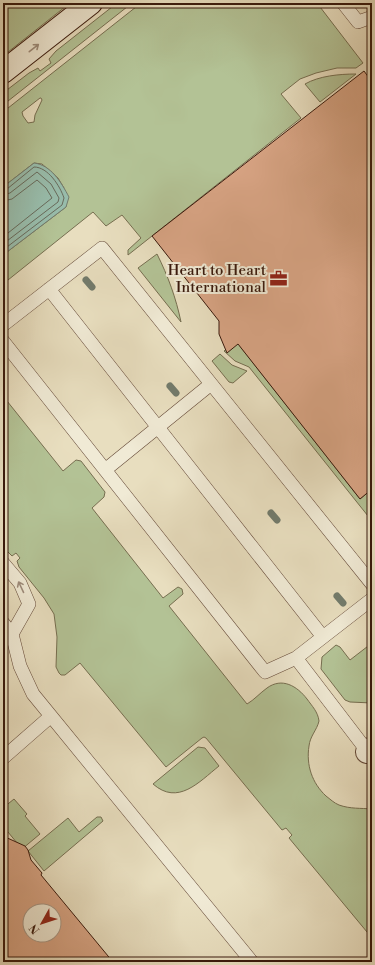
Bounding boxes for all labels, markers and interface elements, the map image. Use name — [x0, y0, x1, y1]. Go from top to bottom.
one-way arrow — [28, 44, 39, 53]
place label: Heart to Heart International — [167, 261, 267, 297]
office icon: Heart to Heart International — [269, 269, 289, 289]
one-way arrow — [17, 582, 24, 594]
north arrow — [22, 903, 62, 943]
text: N — [27, 921, 43, 936]

